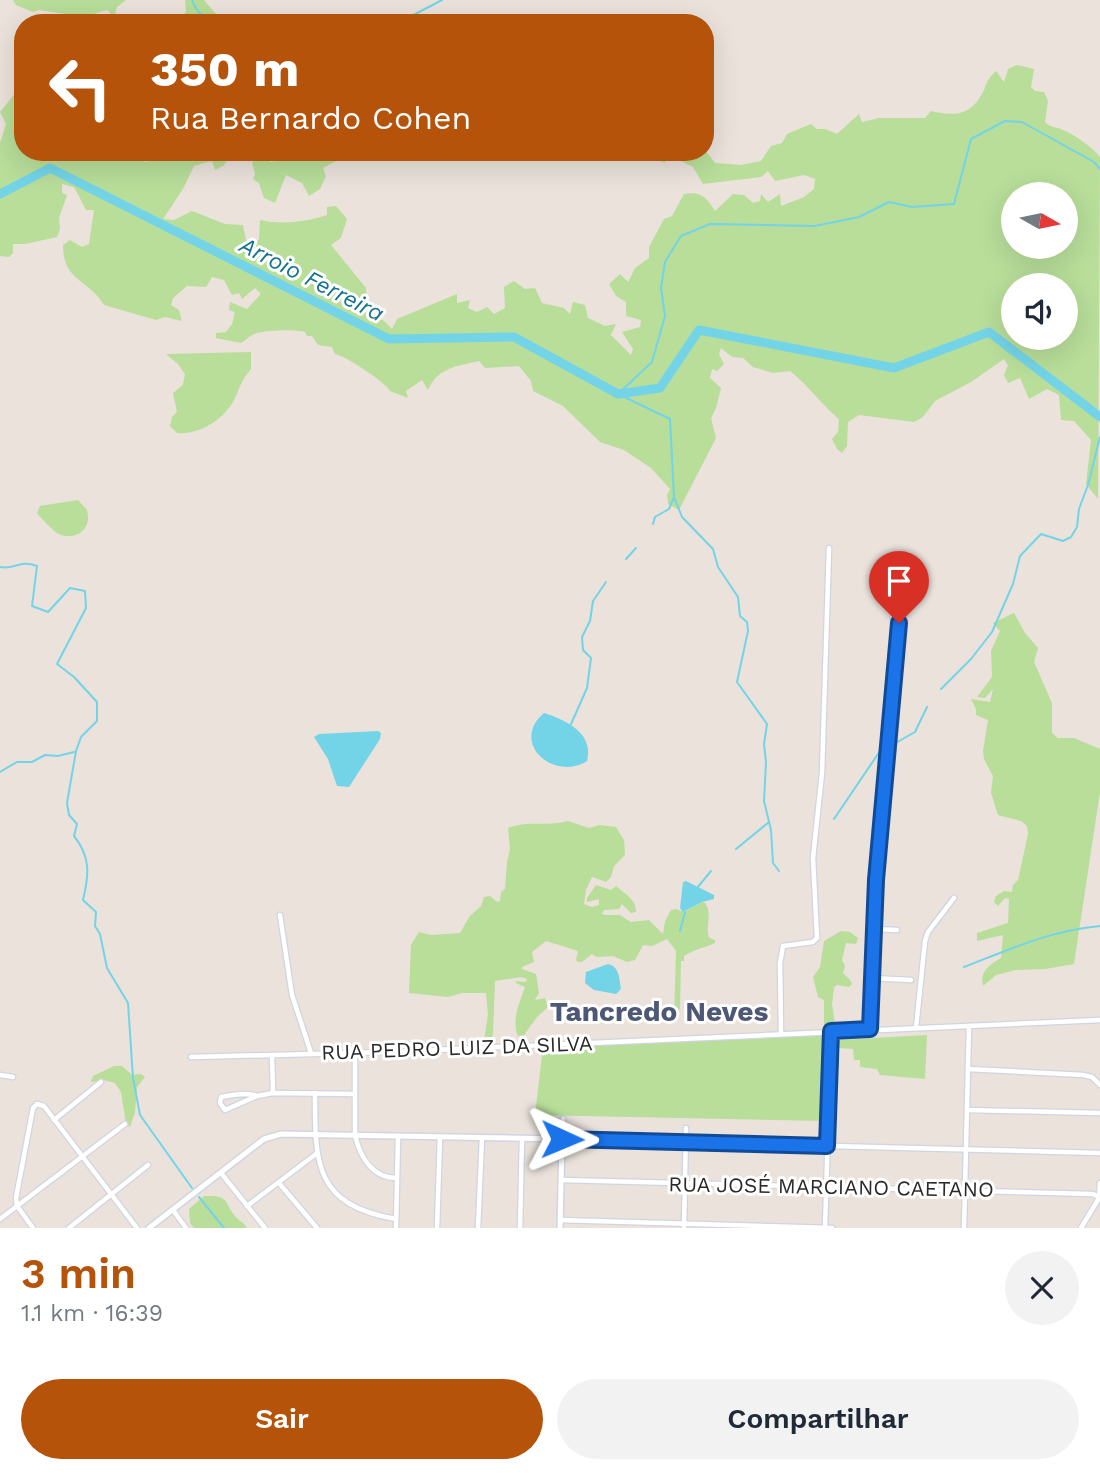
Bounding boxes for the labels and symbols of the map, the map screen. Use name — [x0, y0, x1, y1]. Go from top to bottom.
north arrow — [1001, 182, 1078, 259]
water label: Arroio Ferreira — [234, 231, 388, 327]
pin — [869, 551, 929, 623]
district label: Tancredo Neves — [550, 995, 768, 1028]
street label: RUA PEDRO LUIZ DA SILVA — [321, 1030, 593, 1065]
position arrow — [525, 1102, 599, 1176]
street label: RUA JOSÉ MARCIANO CAETANO — [668, 1171, 994, 1202]

